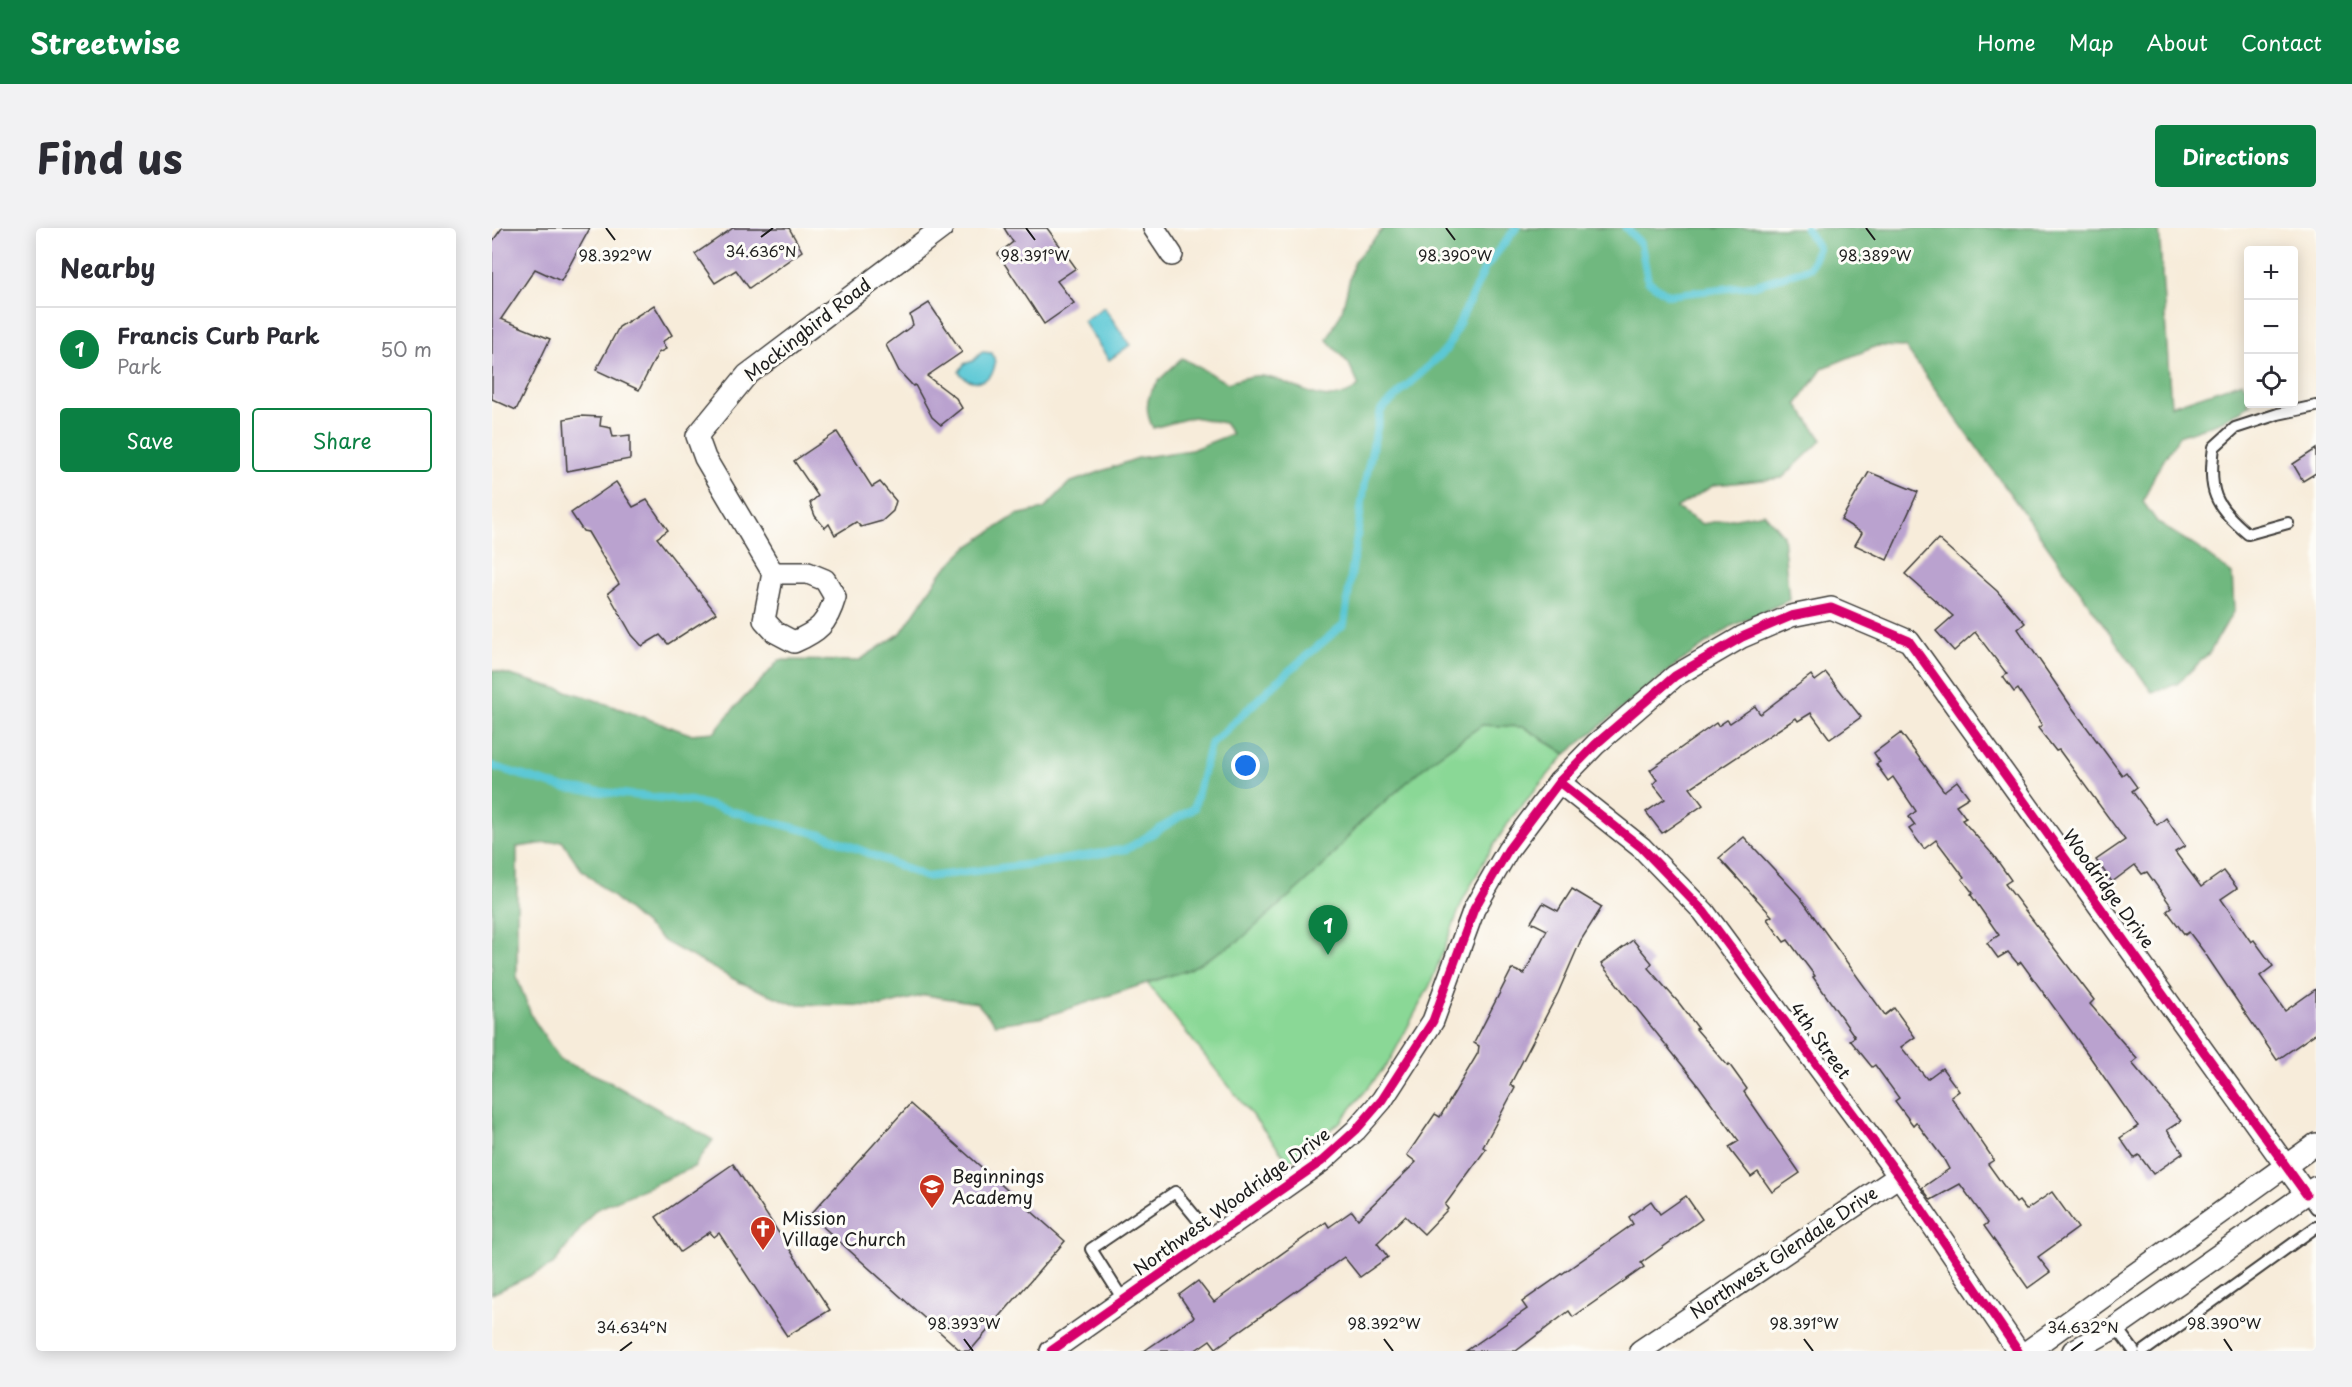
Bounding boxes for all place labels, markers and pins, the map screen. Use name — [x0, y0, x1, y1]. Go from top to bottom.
pin: 1 — [1308, 906, 1348, 955]
place label: Beginnings Academy — [952, 1162, 1044, 1210]
school or university icon: Beginnings Academy — [917, 1172, 947, 1210]
place label: Mission Village Church — [782, 1204, 906, 1252]
church icon: Mission Village Church — [748, 1214, 778, 1252]

